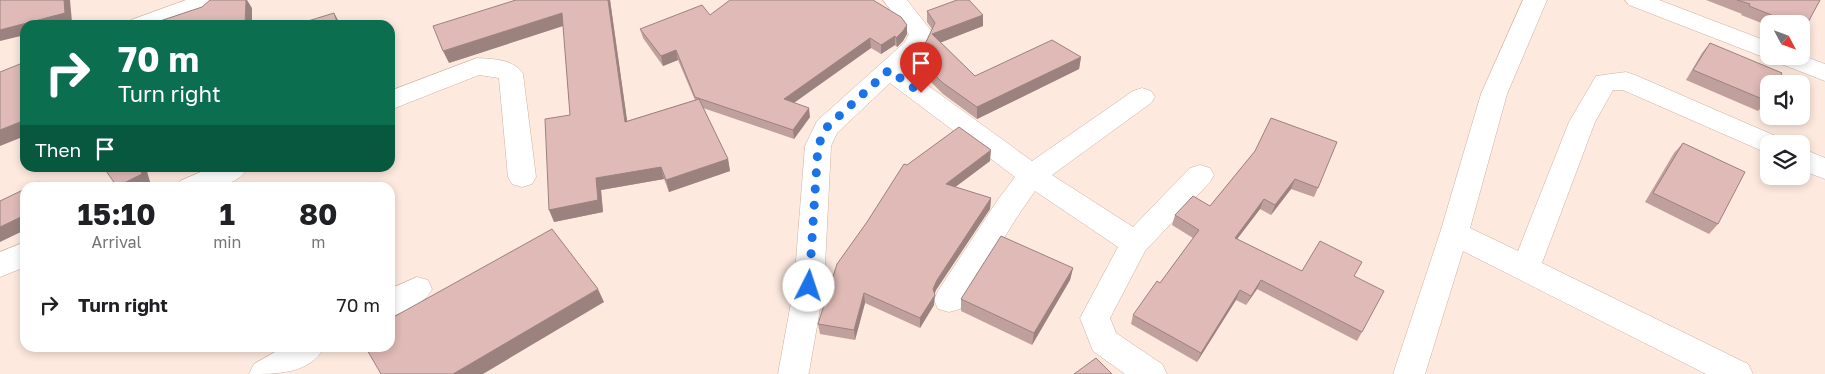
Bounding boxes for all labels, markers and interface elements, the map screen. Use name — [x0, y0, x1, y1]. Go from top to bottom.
north arrow — [1760, 15, 1810, 65]
map controls — [1760, 15, 1810, 185]
text: 70 m — [118, 38, 199, 80]
icon: right — [35, 40, 100, 105]
pin — [900, 42, 942, 93]
icon: arrive — [907, 49, 935, 77]
button: sound — [1760, 75, 1810, 125]
text: Turn right — [118, 80, 221, 107]
icon: arrive — [91, 135, 119, 163]
button: layers — [1760, 135, 1810, 185]
text: Then — [35, 138, 81, 161]
text: 15:10 — [77, 196, 156, 232]
text: 1 — [220, 196, 235, 232]
text: 80 — [299, 196, 338, 232]
text: Arrival — [92, 232, 142, 252]
text: min — [213, 232, 241, 252]
text: m — [311, 232, 325, 252]
position arrow — [782, 259, 834, 311]
icon: right — [35, 291, 63, 319]
text: Turn right — [78, 293, 168, 316]
text: 70 m — [337, 293, 380, 316]

